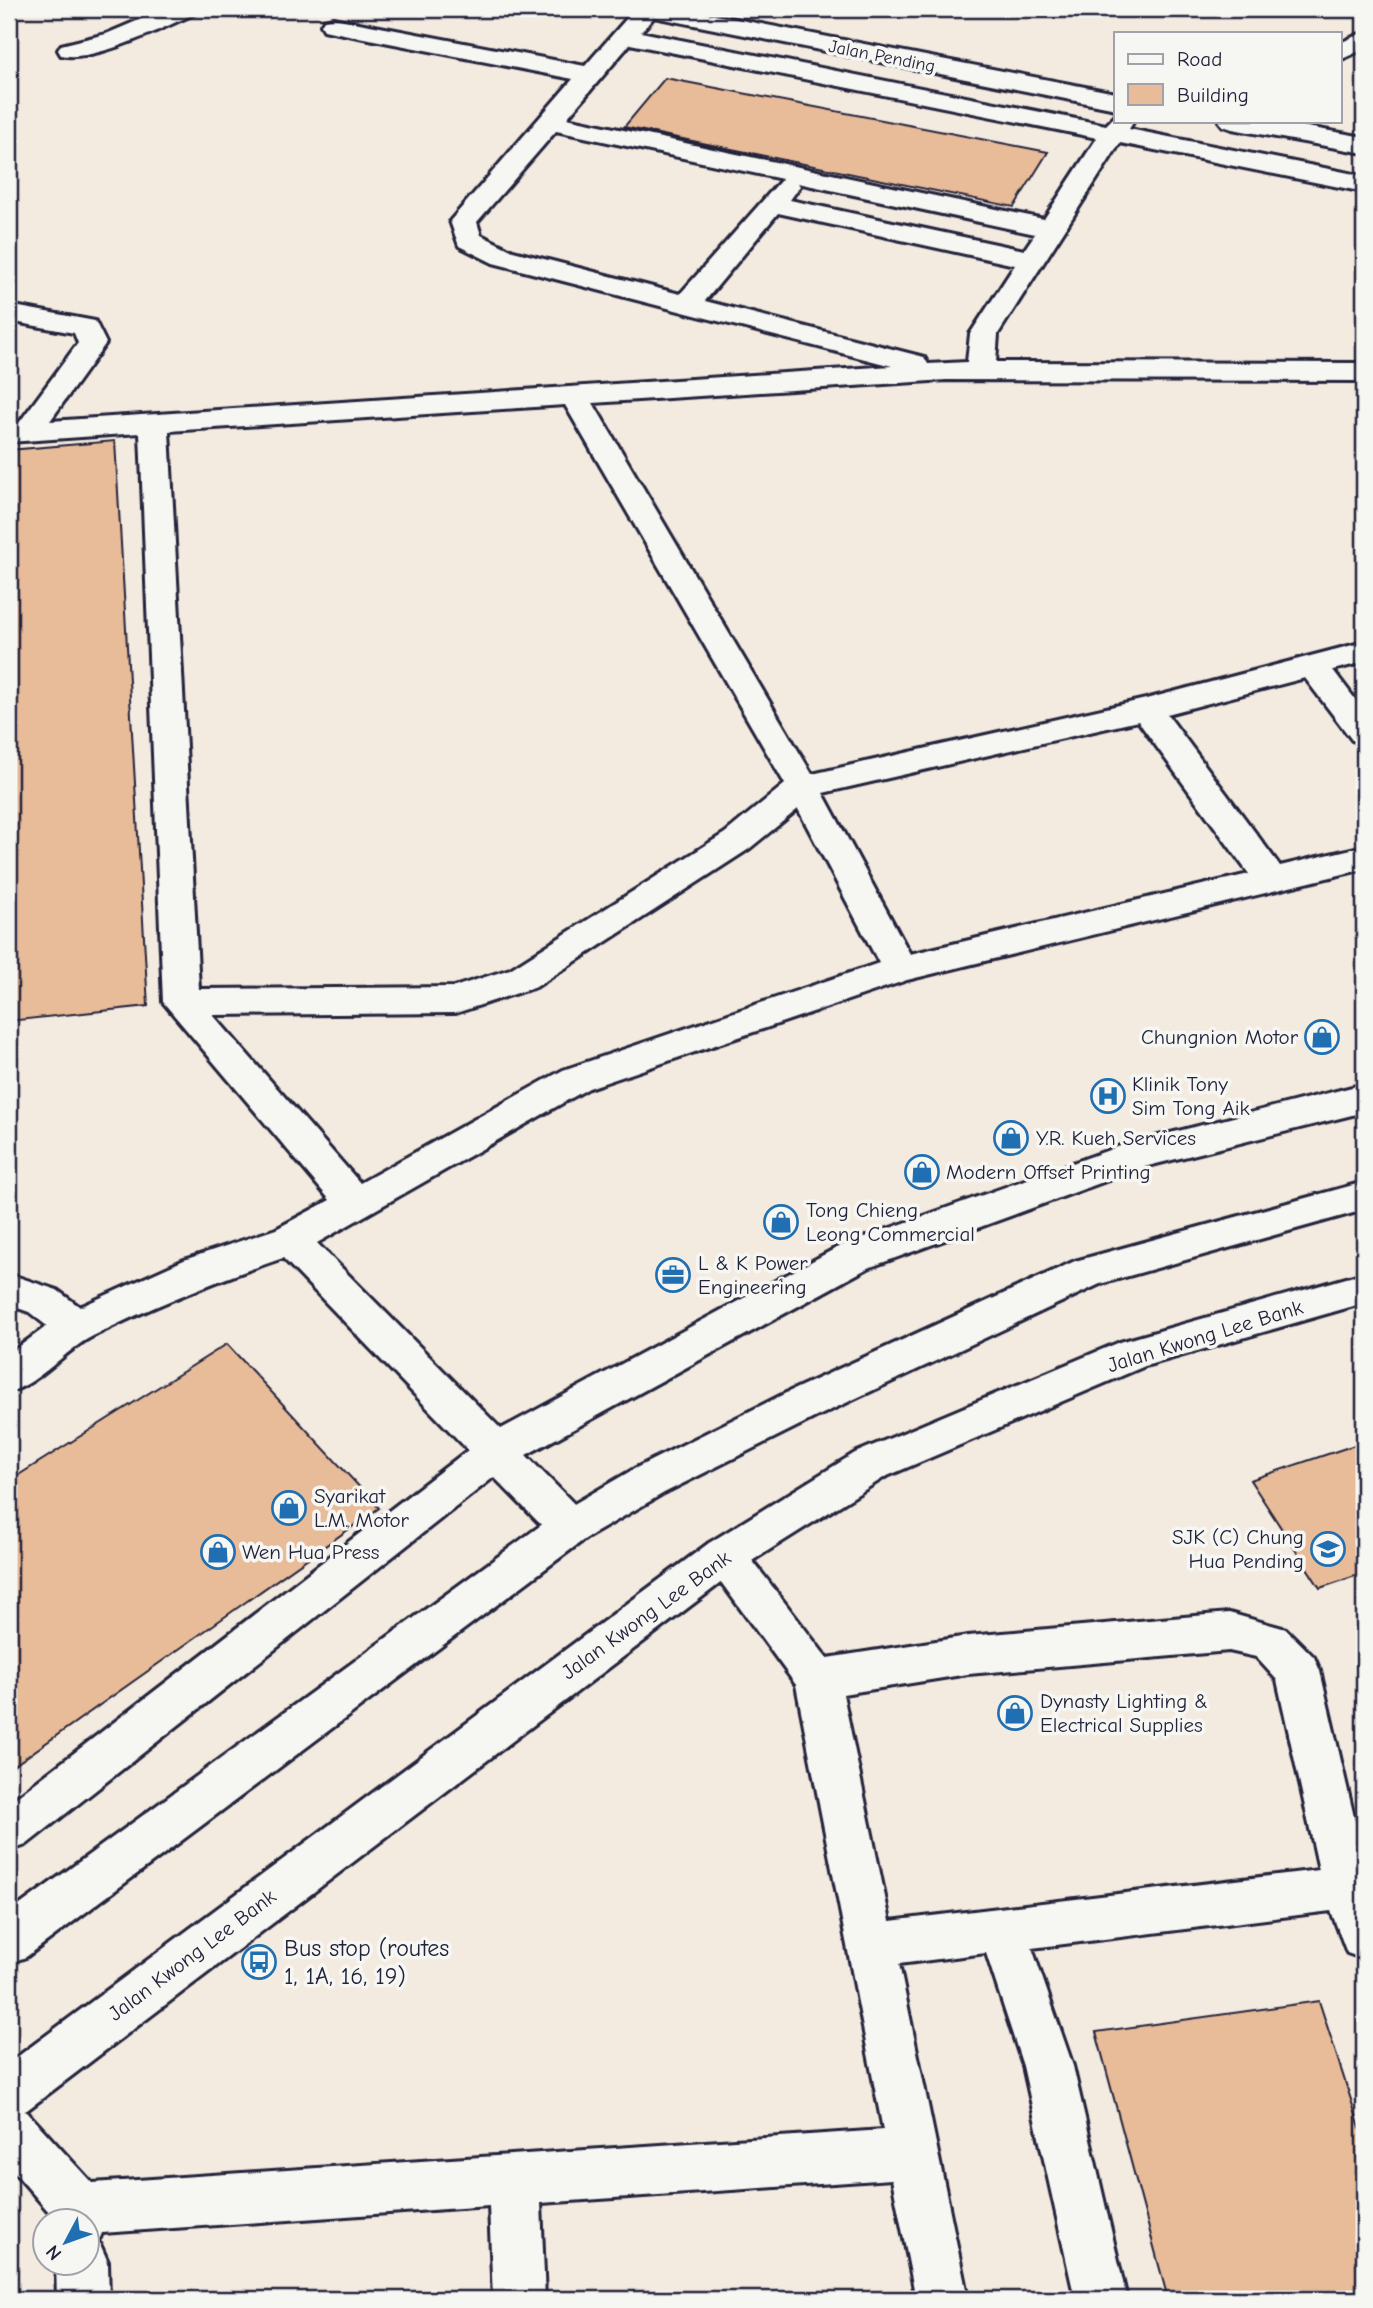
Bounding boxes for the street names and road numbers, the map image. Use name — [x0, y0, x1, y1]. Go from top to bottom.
street label: Jalan Pending — [827, 36, 937, 77]
street label: Jalan Kwong Lee Bank — [1104, 1295, 1306, 1377]
street label: Jalan Kwong Lee Bank — [557, 1546, 735, 1684]
street label: Jalan Kwong Lee Bank — [104, 1884, 280, 2026]

